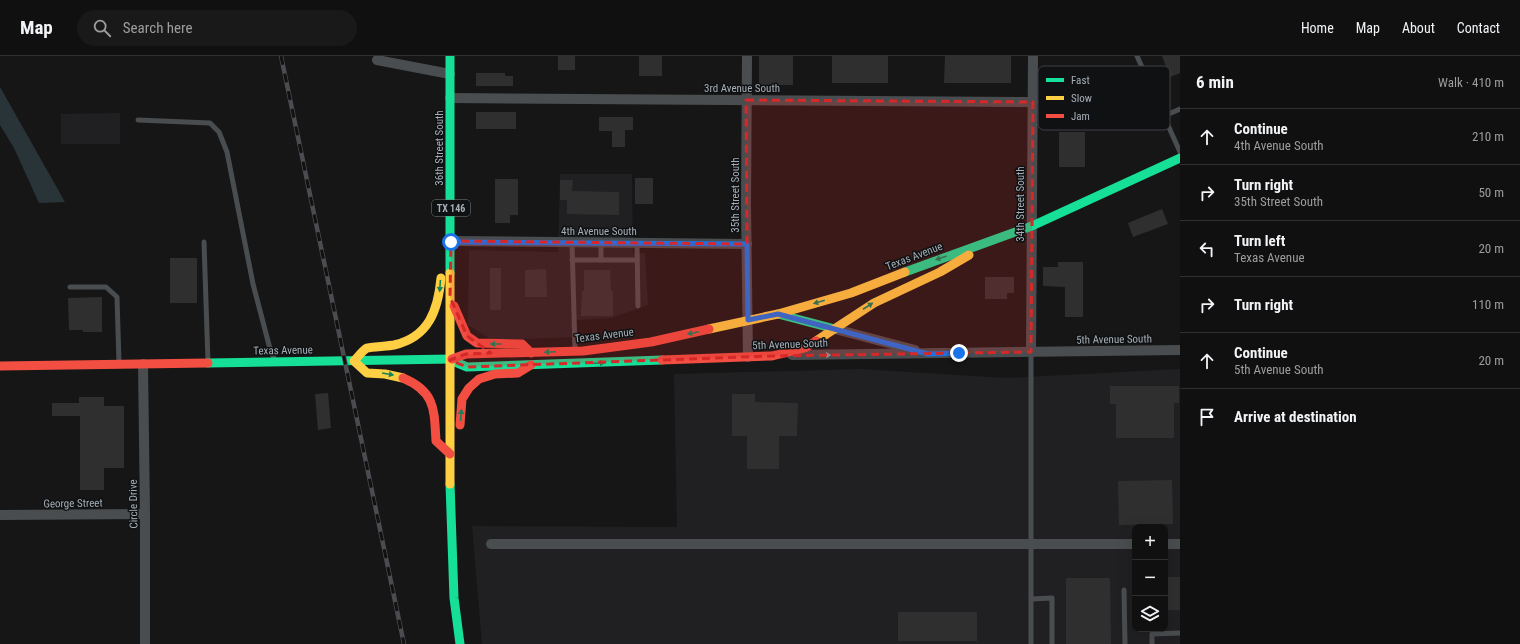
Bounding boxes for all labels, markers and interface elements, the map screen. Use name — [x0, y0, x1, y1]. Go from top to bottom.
search box — [77, 10, 357, 46]
text: Map — [20, 16, 53, 39]
icon: search — [91, 17, 113, 39]
text: Search here — [123, 19, 193, 37]
text: Home — [1301, 20, 1334, 36]
text: Map — [1356, 20, 1380, 36]
text: About — [1402, 20, 1435, 36]
text: Contact — [1457, 20, 1500, 36]
legend — [1038, 66, 1170, 130]
text: 6 min — [1196, 72, 1234, 92]
text: Fast — [1071, 74, 1090, 87]
text: Walk · 410 m — [1438, 75, 1504, 90]
street label: 3rd Avenue South — [704, 82, 780, 95]
text: Slow — [1071, 92, 1092, 105]
street label: 36th Street South — [433, 110, 446, 186]
text: Jam — [1071, 110, 1090, 123]
text: Continue — [1234, 120, 1288, 138]
icon: ahead — [1196, 126, 1218, 148]
text: 210 m — [1472, 129, 1504, 144]
text: 4th Avenue South — [1234, 138, 1324, 153]
street label: 35th Street South — [729, 157, 742, 233]
street label: 34th Street South — [1014, 166, 1027, 242]
text: Turn right — [1234, 176, 1293, 194]
icon: right — [1196, 182, 1218, 204]
text: 50 m — [1478, 185, 1504, 200]
text: 35th Street South — [1234, 194, 1323, 209]
road number: TX 146 — [432, 200, 470, 216]
street label: 4th Avenue South — [561, 225, 637, 238]
text: Turn left — [1234, 232, 1285, 250]
route start — [442, 233, 460, 251]
icon: left — [1196, 238, 1218, 260]
street label: Texas Avenue — [884, 240, 944, 273]
text: 20 m — [1478, 241, 1504, 256]
text: Texas Avenue — [1234, 250, 1305, 265]
one-way arrow — [935, 255, 947, 261]
one-way arrow — [437, 280, 444, 292]
icon: right — [1196, 294, 1218, 316]
text: Turn right — [1234, 296, 1293, 314]
text: 110 m — [1472, 297, 1504, 312]
one-way arrow — [813, 299, 825, 305]
one-way arrow — [862, 303, 874, 310]
street label: Texas Avenue — [574, 325, 634, 346]
one-way arrow — [687, 331, 699, 337]
street label: 5th Avenue South — [1076, 332, 1152, 347]
street label: 5th Avenue South — [752, 337, 828, 352]
one-way arrow — [489, 341, 502, 347]
street label: Texas Avenue — [253, 343, 313, 358]
route end — [950, 344, 968, 362]
text: Continue — [1234, 344, 1288, 362]
one-way arrow — [544, 349, 556, 356]
icon: ahead — [1196, 350, 1218, 372]
one-way arrow — [819, 352, 832, 358]
text: 20 m — [1478, 353, 1504, 368]
one-way arrow — [593, 360, 606, 366]
text: 5th Avenue South — [1234, 362, 1324, 377]
one-way arrow — [382, 372, 394, 378]
icon: arrive — [1196, 406, 1218, 428]
text: Arrive at destination — [1234, 408, 1357, 426]
one-way arrow — [457, 409, 464, 421]
street label: Circle Drive — [127, 479, 140, 529]
street label: George Street — [43, 496, 103, 511]
map controls — [1132, 524, 1168, 632]
button: + — [1132, 524, 1168, 560]
button: − — [1132, 560, 1168, 596]
button: layers — [1132, 596, 1168, 632]

